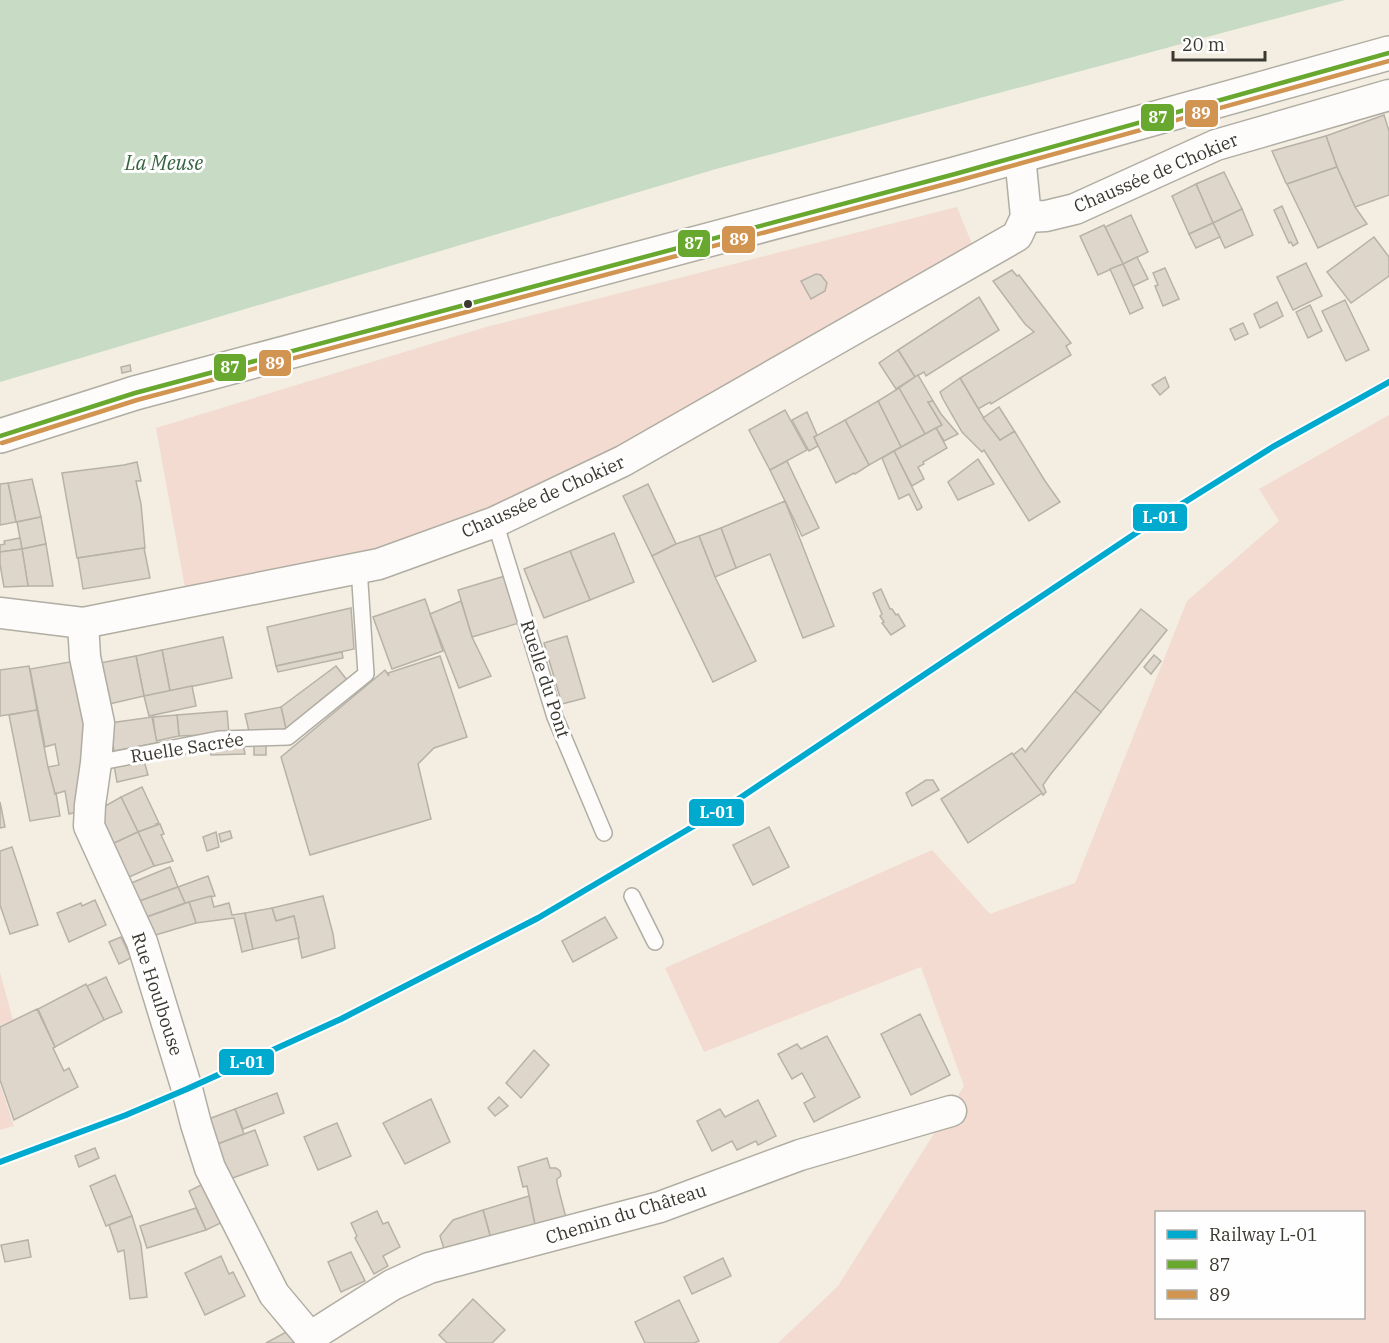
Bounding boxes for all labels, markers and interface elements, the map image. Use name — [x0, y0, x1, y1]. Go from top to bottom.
scale bar — [1173, 24, 1264, 62]
text: 20 m — [1182, 33, 1225, 56]
line badge: 89 — [1184, 99, 1219, 128]
line badge: 87 — [1140, 103, 1175, 132]
text: 89 — [1191, 103, 1211, 123]
text: 87 — [1148, 107, 1168, 127]
street label: Chaussée de Chokier — [1070, 127, 1241, 218]
water label: La Meuse — [124, 149, 203, 176]
line badge: 89 — [721, 225, 756, 254]
line badge: 87 — [677, 229, 711, 258]
text: 89 — [729, 229, 749, 249]
text: 87 — [684, 233, 704, 253]
unlabelled marker — [462, 298, 474, 310]
line badge: 89 — [258, 349, 292, 377]
line badge: 87 — [213, 353, 247, 382]
text: 89 — [265, 353, 285, 373]
text: 87 — [220, 357, 240, 377]
street label: Chaussée de Chokier — [458, 450, 628, 543]
line badge: L-01 — [1132, 503, 1188, 532]
text: L-01 — [1142, 507, 1178, 527]
street label: Ruelle du Pont — [516, 617, 575, 741]
street label: Ruelle Sacrée — [129, 727, 245, 768]
line badge: L-01 — [688, 798, 745, 827]
text: L-01 — [699, 802, 735, 822]
street label: Rue Houlbouse — [127, 929, 188, 1059]
line badge: L-01 — [218, 1048, 275, 1076]
text: L-01 — [229, 1052, 265, 1072]
street label: Chemin du Château — [543, 1178, 709, 1249]
legend — [1155, 1211, 1365, 1319]
text: Railway L-01 — [1209, 1223, 1318, 1246]
text: 87 — [1209, 1253, 1231, 1276]
text: 89 — [1209, 1283, 1231, 1306]

